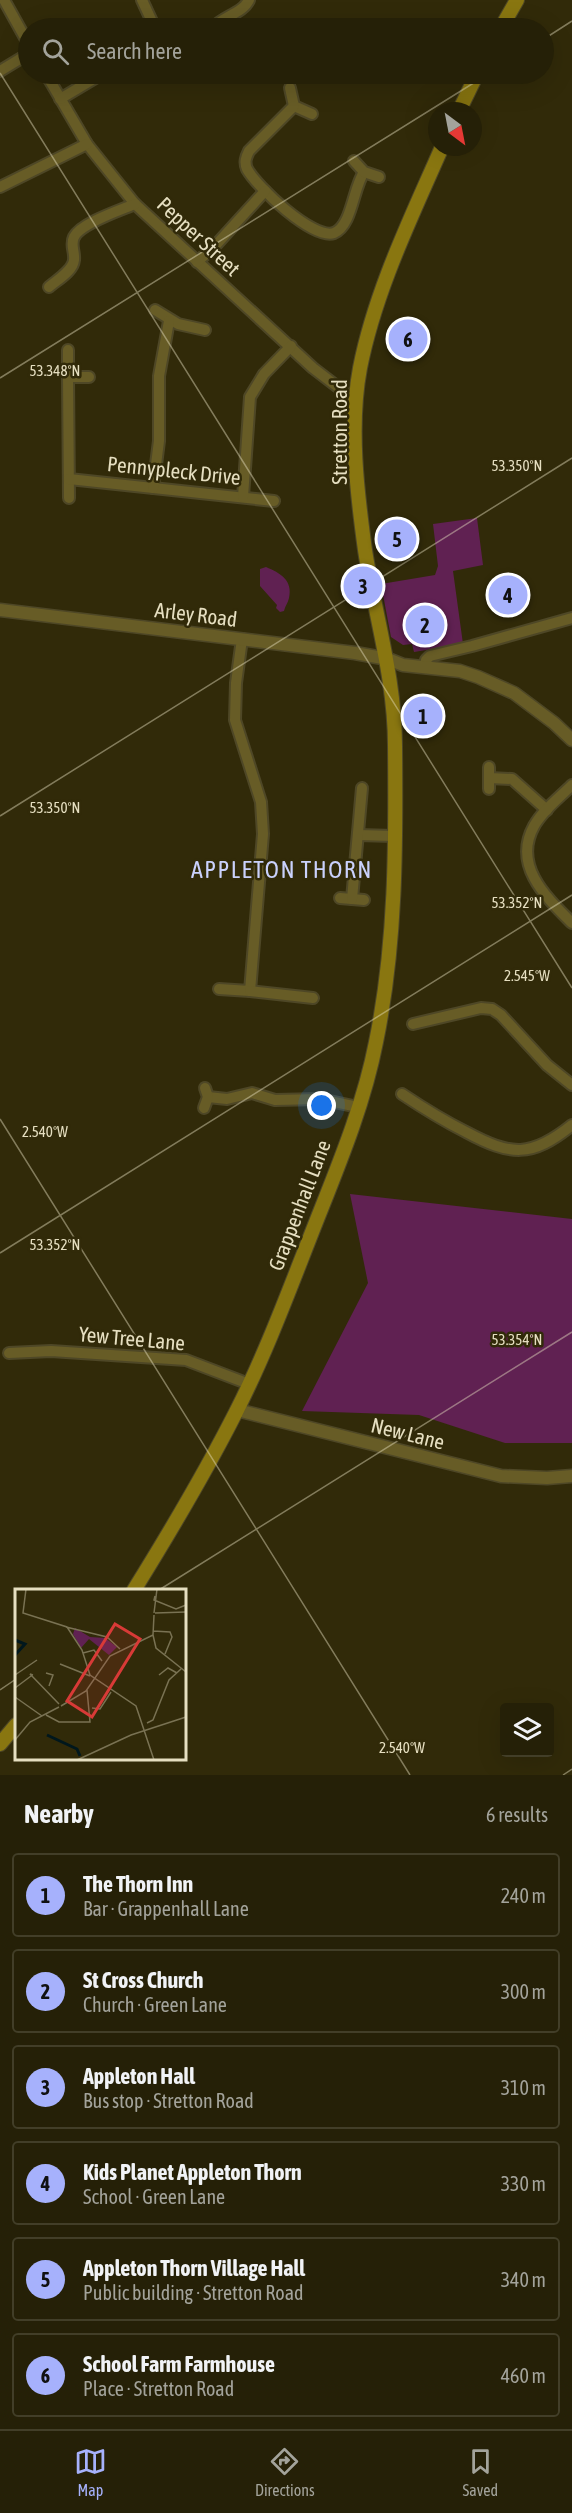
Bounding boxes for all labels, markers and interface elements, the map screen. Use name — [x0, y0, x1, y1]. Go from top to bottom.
search box — [18, 18, 554, 84]
icon: search — [39, 35, 72, 68]
text: Search here — [87, 38, 182, 64]
north arrow — [428, 102, 482, 156]
street label: Pepper Street — [153, 192, 245, 280]
pin: 6 — [388, 316, 428, 362]
text: 53.348°N — [30, 362, 80, 379]
street label: Stretton Road — [327, 379, 351, 485]
street label: Pennypleck Drive — [106, 451, 242, 489]
text: 53.350°N — [492, 457, 542, 474]
pin: 5 — [378, 516, 416, 562]
pin: 3 — [344, 564, 382, 608]
pin: 4 — [488, 572, 528, 618]
street label: Arley Road — [153, 597, 239, 631]
pin: 2 — [406, 602, 444, 648]
pin: 1 — [404, 694, 442, 738]
text: 53.350°N — [30, 799, 80, 816]
district label: APPLETON THORN — [191, 856, 373, 883]
text: 53.352°N — [492, 894, 542, 911]
text: 2.545°W — [504, 967, 550, 984]
your location — [307, 1091, 336, 1120]
text: 2.540°W — [22, 1123, 68, 1140]
street label: Grappenhall Lane — [263, 1136, 335, 1274]
text: 53.352°N — [30, 1236, 80, 1253]
street label: Yew Tree Lane — [78, 1321, 186, 1355]
text: 53.354°N — [492, 1331, 542, 1348]
street label: New Lane — [369, 1412, 447, 1454]
inset map — [15, 1589, 186, 1760]
map controls — [500, 1703, 554, 1757]
button: layers — [500, 1703, 554, 1757]
text: 2.540°W — [379, 1739, 425, 1756]
text: Nearby — [24, 1799, 94, 1829]
text: 6 results — [486, 1803, 548, 1826]
text: The Thorn Inn — [83, 1871, 193, 1897]
text: 1 — [41, 1884, 50, 1907]
text: 240 m — [501, 1884, 546, 1907]
text: Bar · Grappenhall Lane — [83, 1897, 249, 1920]
text: St Cross Church — [83, 1967, 203, 1993]
text: 2 — [41, 1980, 50, 2003]
text: 300 m — [501, 1980, 546, 2003]
text: Church · Green Lane — [83, 1993, 227, 2016]
text: Appleton Hall — [83, 2063, 195, 2089]
text: 3 — [41, 2076, 50, 2099]
text: 310 m — [501, 2076, 546, 2099]
text: Bus stop · Stretton Road — [83, 2089, 254, 2112]
text: Kids Planet Appleton Thorn — [83, 2159, 302, 2185]
text: 4 — [41, 2172, 50, 2195]
text: 330 m — [501, 2172, 546, 2195]
text: School · Green Lane — [83, 2185, 225, 2208]
text: Appleton Thorn Village Hall — [83, 2255, 305, 2281]
text: 5 — [41, 2268, 50, 2291]
text: 340 m — [501, 2268, 546, 2291]
text: Public building · Stretton Road — [83, 2281, 303, 2304]
text: School Farm Farmhouse — [83, 2351, 275, 2377]
text: 6 — [41, 2364, 50, 2387]
text: 460 m — [501, 2364, 546, 2387]
text: Place · Stretton Road — [83, 2377, 234, 2400]
tab: Map — [74, 2445, 107, 2499]
tab: Directions — [255, 2445, 315, 2499]
tab: Saved — [463, 2445, 498, 2499]

